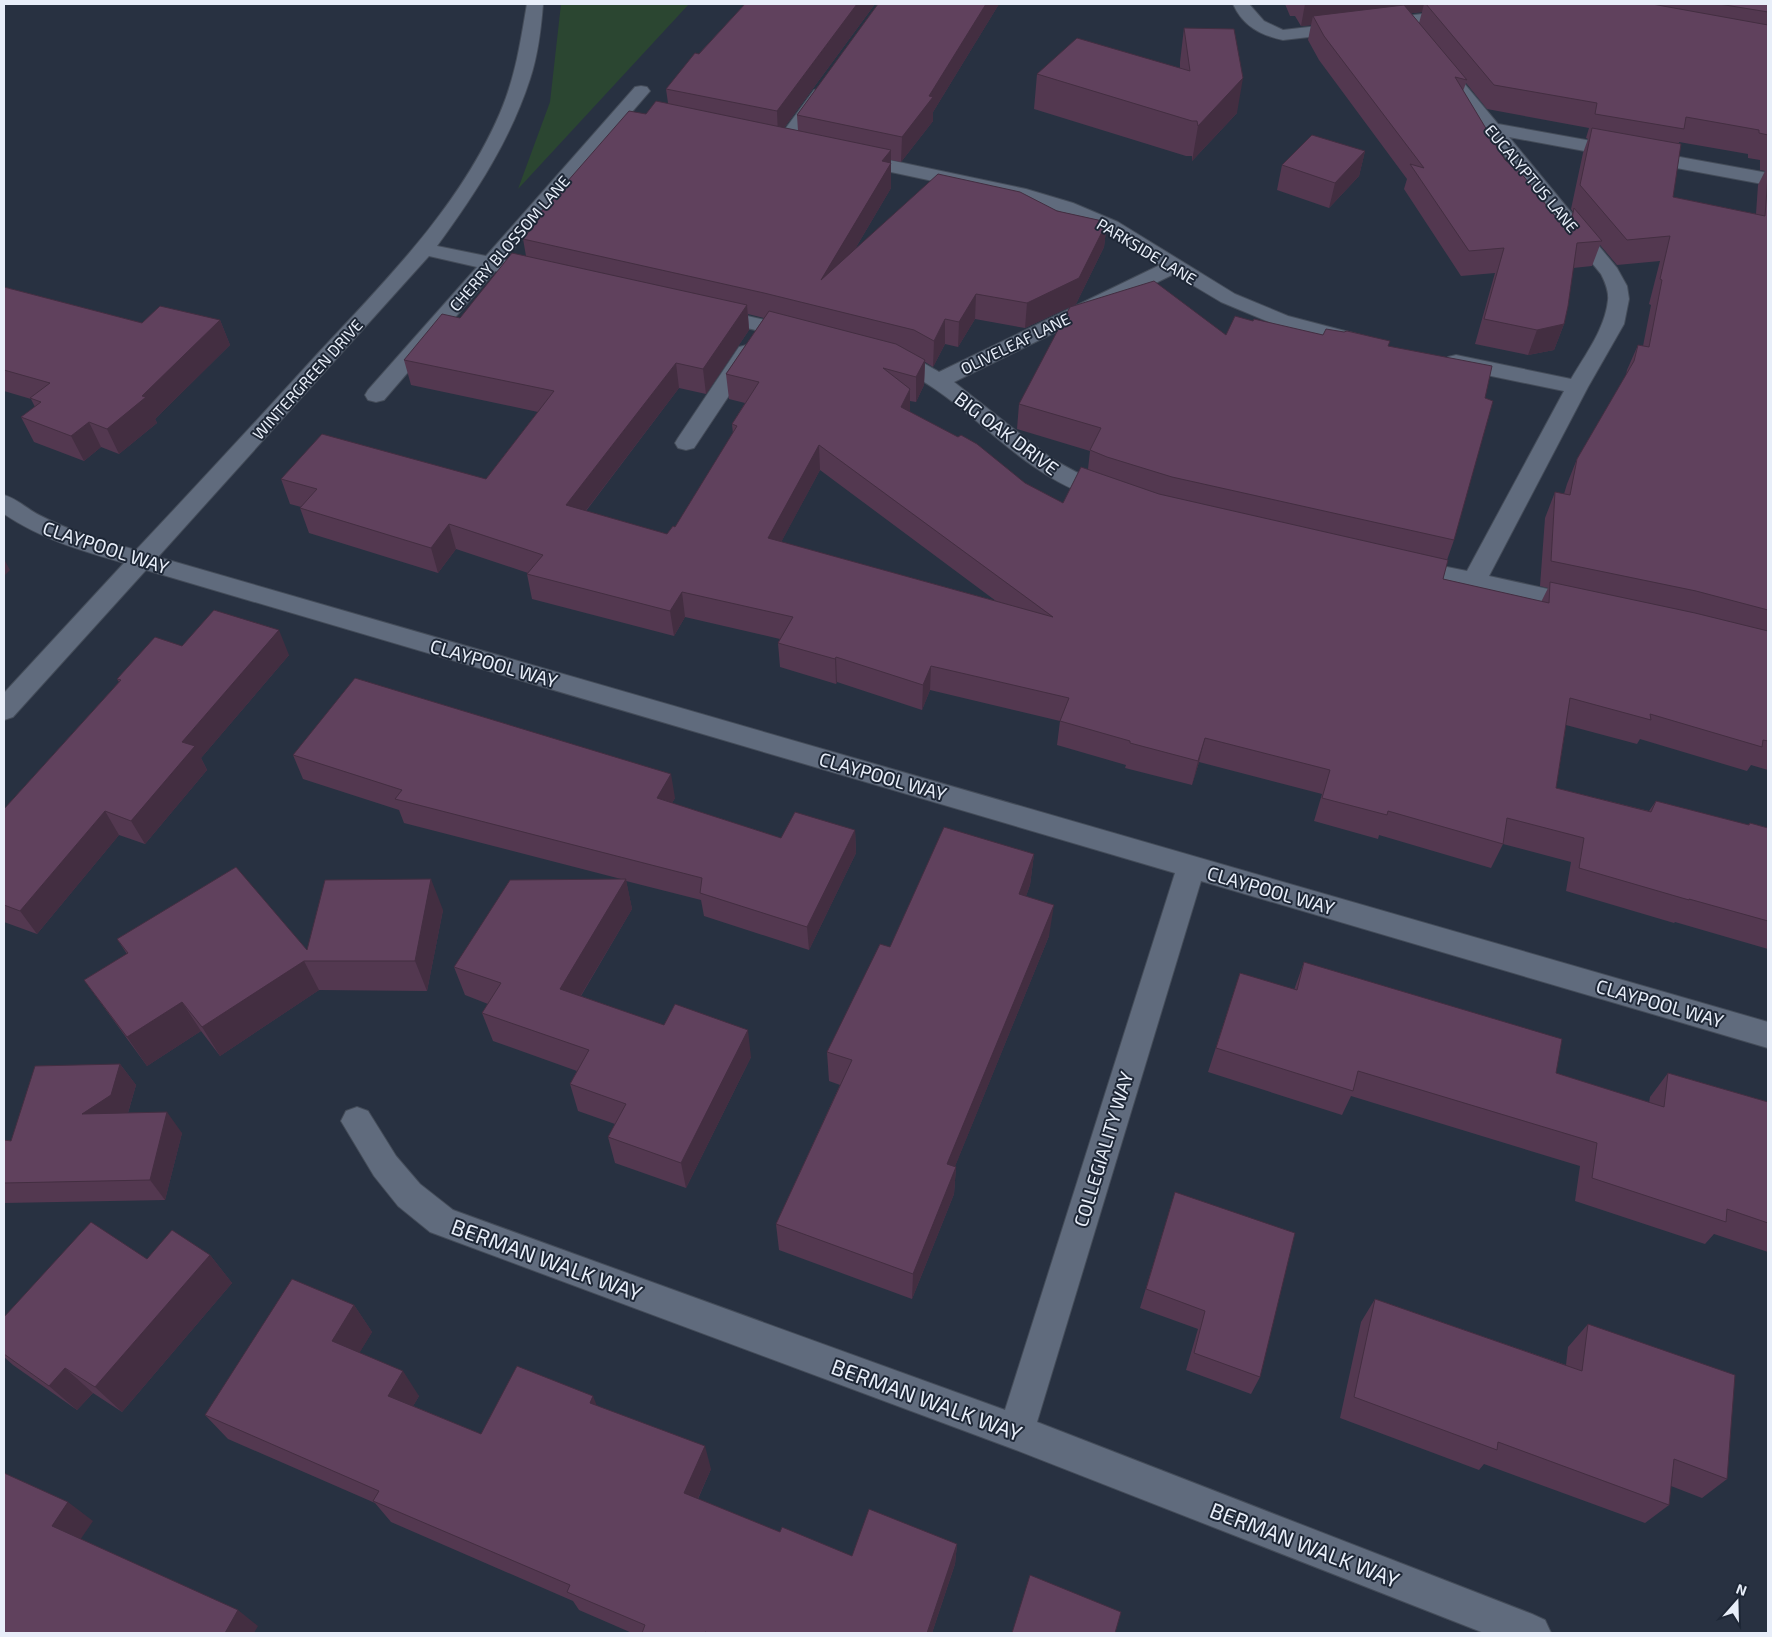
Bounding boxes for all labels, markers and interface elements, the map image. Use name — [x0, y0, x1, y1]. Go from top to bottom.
street label: EUCALYPTUS LANE — [1481, 120, 1583, 236]
street label: CHERRY BLOSSOM LANE — [445, 171, 573, 315]
street label: PARKSIDE LANE — [1094, 214, 1200, 288]
street label: OLIVELEAF LANE — [957, 308, 1073, 378]
street label: WINTERGREEN DRIVE — [248, 315, 366, 443]
street label: BIG OAK DRIVE — [950, 386, 1064, 480]
street label: CLAYPOOL WAY — [40, 516, 172, 578]
street label: CLAYPOOL WAY — [428, 634, 560, 692]
street label: CLAYPOOL WAY — [817, 747, 949, 805]
street label: CLAYPOOL WAY — [1205, 861, 1337, 919]
street label: CLAYPOOL WAY — [1594, 974, 1726, 1032]
street label: COLLEGIALITY WAY — [1068, 1068, 1138, 1230]
street label: BERMAN WALK WAY — [448, 1212, 646, 1306]
street label: BERMAN WALK WAY — [828, 1352, 1026, 1446]
street label: BERMAN WALK WAY — [1207, 1496, 1404, 1592]
north arrow — [1712, 1577, 1762, 1627]
text: N — [1734, 1580, 1749, 1599]

